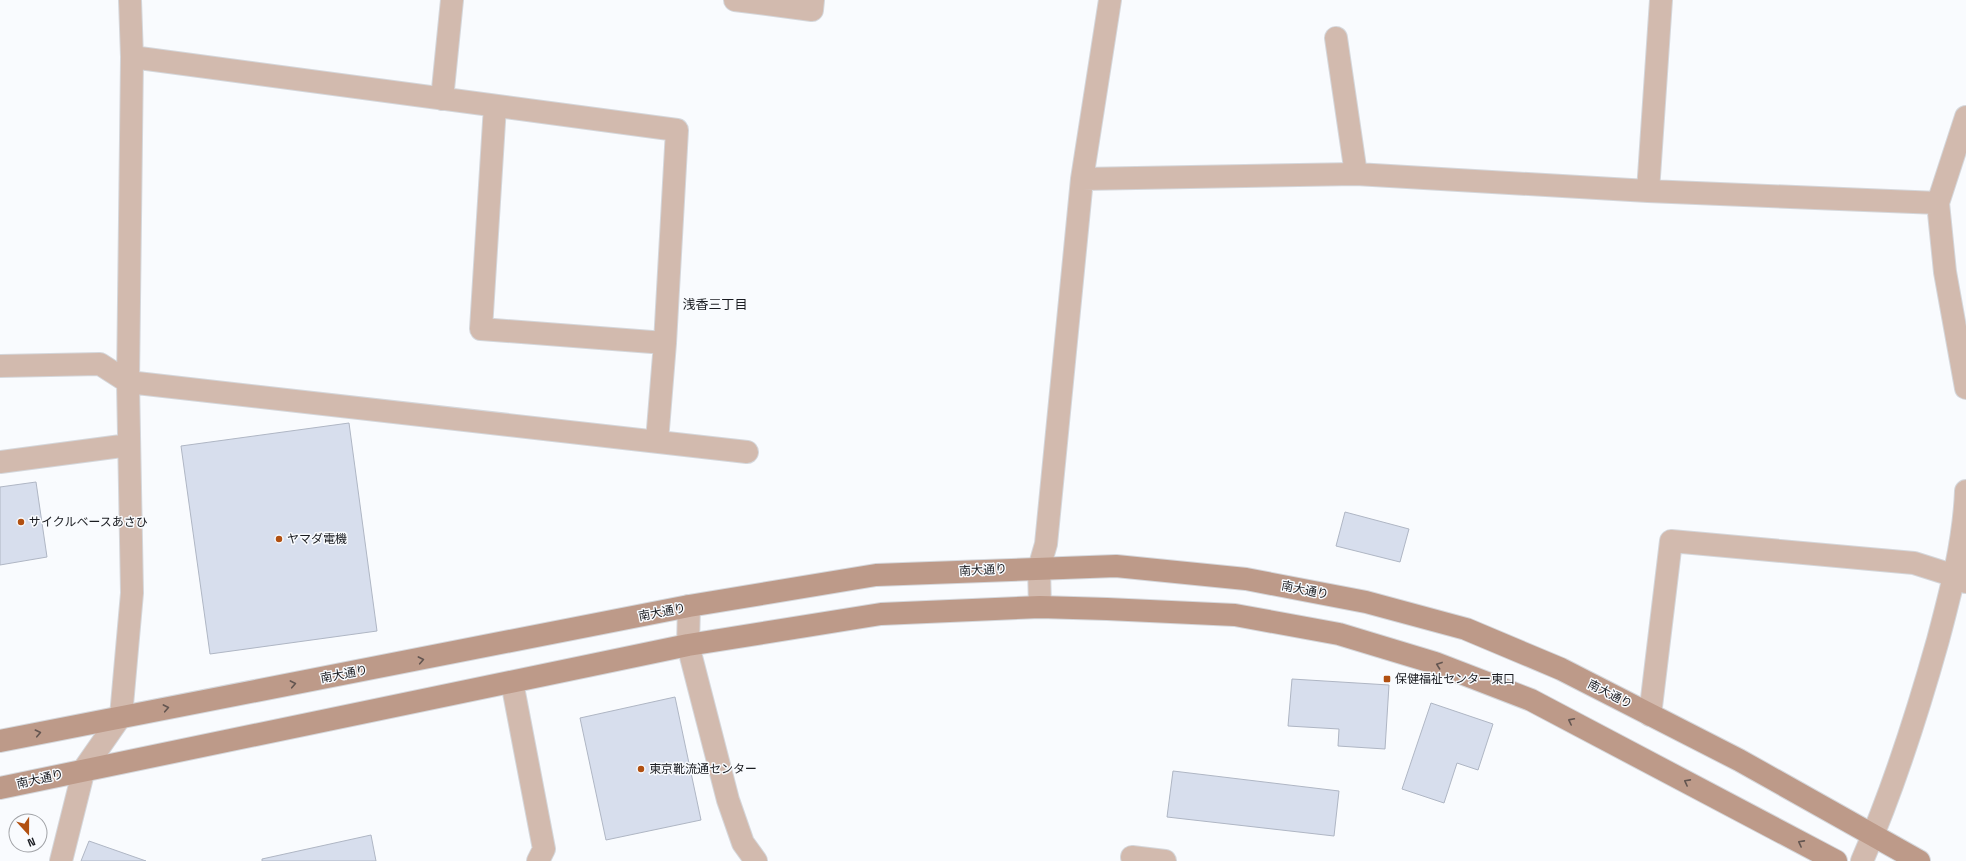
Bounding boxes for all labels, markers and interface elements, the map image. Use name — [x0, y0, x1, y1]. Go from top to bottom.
district label: 浅香三丁目 — [682, 296, 748, 313]
place label: サイクルベースあさひ — [29, 514, 148, 530]
marker: サイクルベースあさひ — [16, 517, 26, 527]
place label: ヤマダ電機 — [287, 531, 347, 547]
marker: ヤマダ電機 — [274, 534, 284, 544]
street label: 南大通り — [959, 561, 1007, 579]
street label: 南大通り — [1280, 578, 1330, 602]
street label: 南大通り — [637, 600, 687, 624]
one-way arrow — [418, 656, 424, 665]
one-way arrow — [1436, 661, 1443, 669]
street label: 南大通り — [319, 662, 369, 686]
place label: 保健福祉センター東口 — [1395, 671, 1515, 687]
marker: 保健福祉センター東口 — [1382, 674, 1392, 684]
street label: 南大通り — [1585, 676, 1635, 712]
one-way arrow — [290, 680, 297, 689]
one-way arrow — [163, 704, 169, 713]
one-way arrow — [1568, 718, 1576, 726]
one-way arrow — [35, 730, 41, 738]
place label: 東京靴流通センター — [649, 761, 757, 777]
marker: 東京靴流通センター — [636, 764, 646, 774]
street label: 南大通り — [15, 766, 65, 792]
one-way arrow — [1683, 779, 1691, 786]
north arrow — [8, 813, 48, 853]
text: N — [26, 834, 38, 850]
one-way arrow — [1798, 840, 1806, 847]

